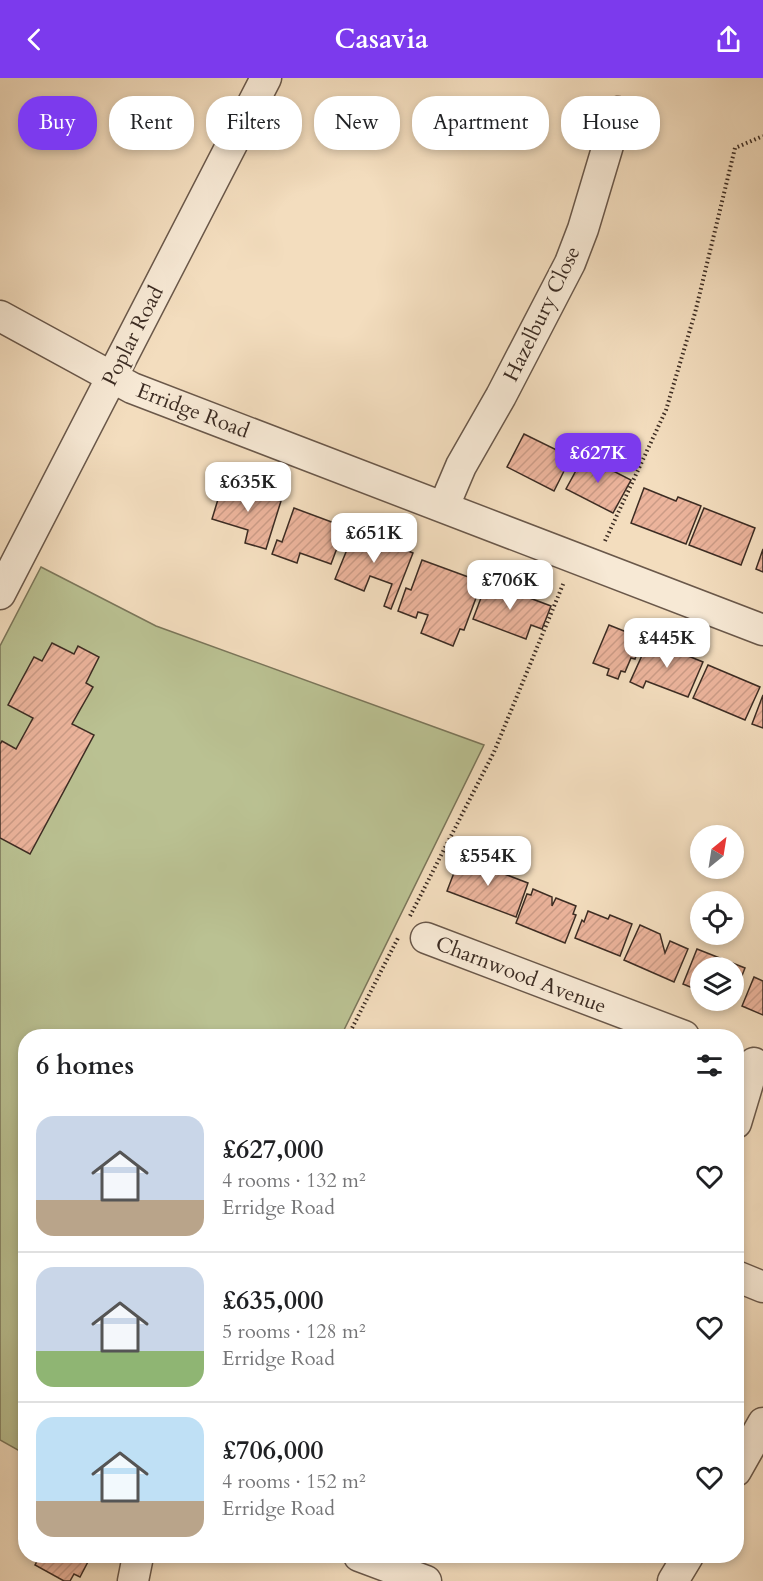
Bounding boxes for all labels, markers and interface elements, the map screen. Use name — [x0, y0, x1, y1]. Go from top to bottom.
text: Casavia — [335, 21, 428, 58]
icon: back — [18, 23, 51, 56]
icon: share — [712, 23, 745, 56]
chip: Buy — [18, 96, 97, 150]
chip: Rent — [109, 96, 194, 150]
chip: Filters — [206, 96, 302, 150]
chip: New — [314, 96, 400, 150]
chip: Apartment — [412, 96, 549, 150]
chip: House — [561, 96, 660, 150]
street label: Hazelbury Close — [497, 241, 587, 387]
street label: Poplar Road — [95, 281, 171, 391]
street label: Erridge Road — [133, 376, 253, 446]
pin: £627K — [556, 433, 640, 484]
text: £627K — [569, 439, 627, 466]
pin: £635K — [206, 462, 290, 513]
text: £635K — [219, 468, 277, 495]
pin: £651K — [332, 513, 416, 564]
text: £651K — [345, 519, 403, 546]
pin: £706K — [468, 560, 552, 611]
text: £706K — [481, 566, 539, 593]
pin: £445K — [625, 618, 709, 669]
text: £445K — [638, 624, 696, 651]
north arrow — [690, 825, 744, 879]
map controls — [690, 825, 744, 1011]
pin: £554K — [446, 836, 530, 887]
text: £554K — [459, 842, 517, 869]
button: locate — [690, 891, 744, 945]
street label: Charnwood Avenue — [431, 929, 611, 1021]
button: layers — [690, 957, 744, 1011]
text: 6 homes — [36, 1048, 134, 1083]
icon: filters — [693, 1049, 726, 1082]
text: £627,000 — [222, 1132, 324, 1167]
icon: home — [84, 1140, 156, 1212]
icon: heart — [693, 1160, 726, 1193]
text: 4 rooms · 132 m² — [222, 1167, 366, 1194]
text: Erridge Road — [222, 1194, 335, 1221]
text: £635,000 — [222, 1283, 324, 1318]
icon: home — [84, 1291, 156, 1363]
icon: heart — [693, 1311, 726, 1344]
text: 5 rooms · 128 m² — [222, 1318, 366, 1345]
text: Erridge Road — [222, 1345, 335, 1372]
text: £706,000 — [222, 1433, 324, 1468]
icon: home — [84, 1441, 156, 1513]
icon: heart — [693, 1461, 726, 1494]
text: 4 rooms · 152 m² — [222, 1468, 366, 1495]
text: Erridge Road — [222, 1495, 335, 1522]

